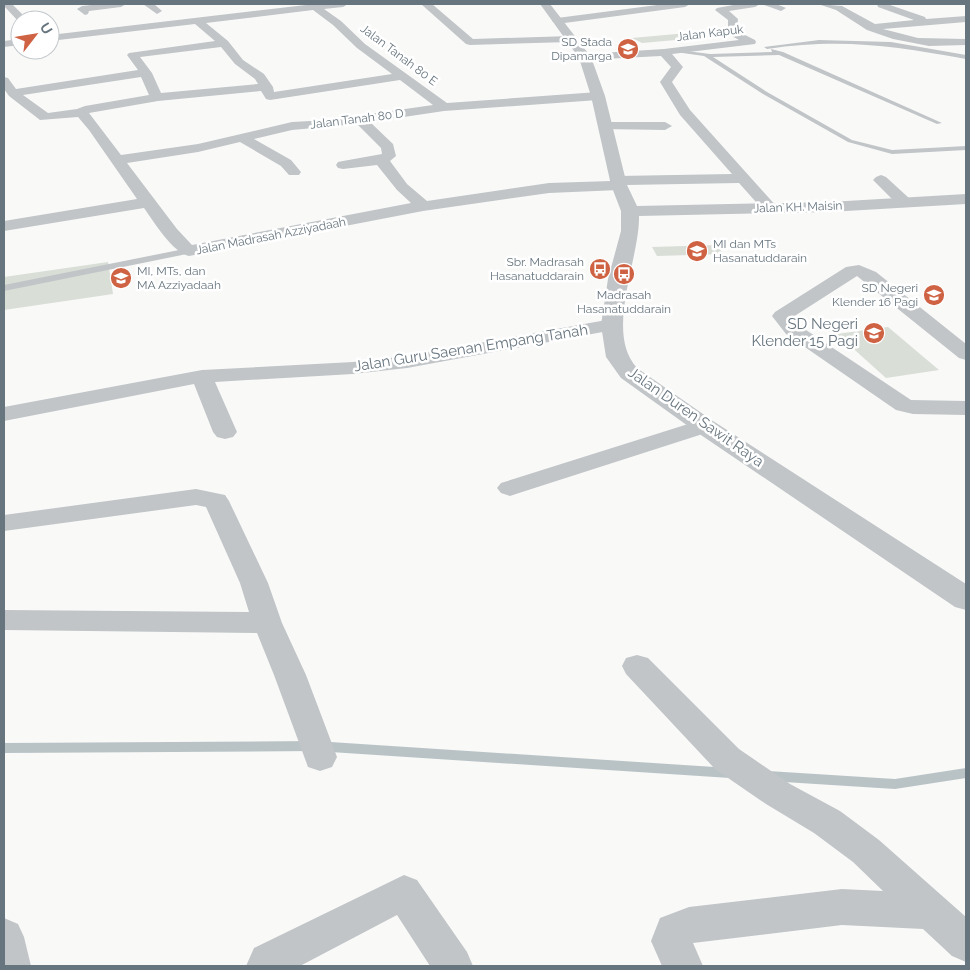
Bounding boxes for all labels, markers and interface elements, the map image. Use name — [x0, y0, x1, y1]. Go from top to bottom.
north arrow — [10, 10, 60, 60]
text: U — [37, 20, 56, 37]
street label: Jalan Tanah 80 E — [358, 22, 440, 88]
street label: Jalan Kapuk — [676, 22, 745, 44]
place label: SD Stada Dipamarga — [551, 35, 612, 63]
school or university icon: SD Stada Dipamarga — [616, 37, 640, 61]
street label: Jalan Tanah 80 D — [309, 106, 405, 132]
street label: Jalan KH. Maisin — [753, 198, 843, 216]
street label: Jalan Madrasah Azziyadaah — [195, 215, 347, 257]
place label: MI dan MTs Hasanatuddarain — [713, 237, 807, 265]
school or university icon: MI dan MTs Hasanatuddarain — [685, 239, 709, 263]
place label: Sbr. Madrasah Hasanatuddarain — [490, 255, 584, 283]
bus stop icon: Sbr. Madrasah Hasanatuddarain — [588, 257, 612, 281]
bus stop icon: Madrasah Hasanatuddarain — [612, 262, 636, 286]
place label: MI, MTs, dan MA Azziyadaah — [137, 264, 221, 292]
school or university icon: MI, MTs, dan MA Azziyadaah — [109, 266, 133, 290]
place label: SD Negeri Klender 16 Pagi — [832, 281, 918, 309]
school or university icon: SD Negeri Klender 16 Pagi — [922, 283, 946, 307]
place label: Madrasah Hasanatuddarain — [577, 288, 671, 316]
place label: SD Negeri Klender 15 Pagi — [751, 315, 858, 350]
street label: Jalan Guru Saenan Empang Tanah — [353, 321, 589, 375]
school or university icon: SD Negeri Klender 15 Pagi — [862, 321, 886, 345]
street label: Jalan Duren Sawit Raya — [625, 363, 767, 471]

